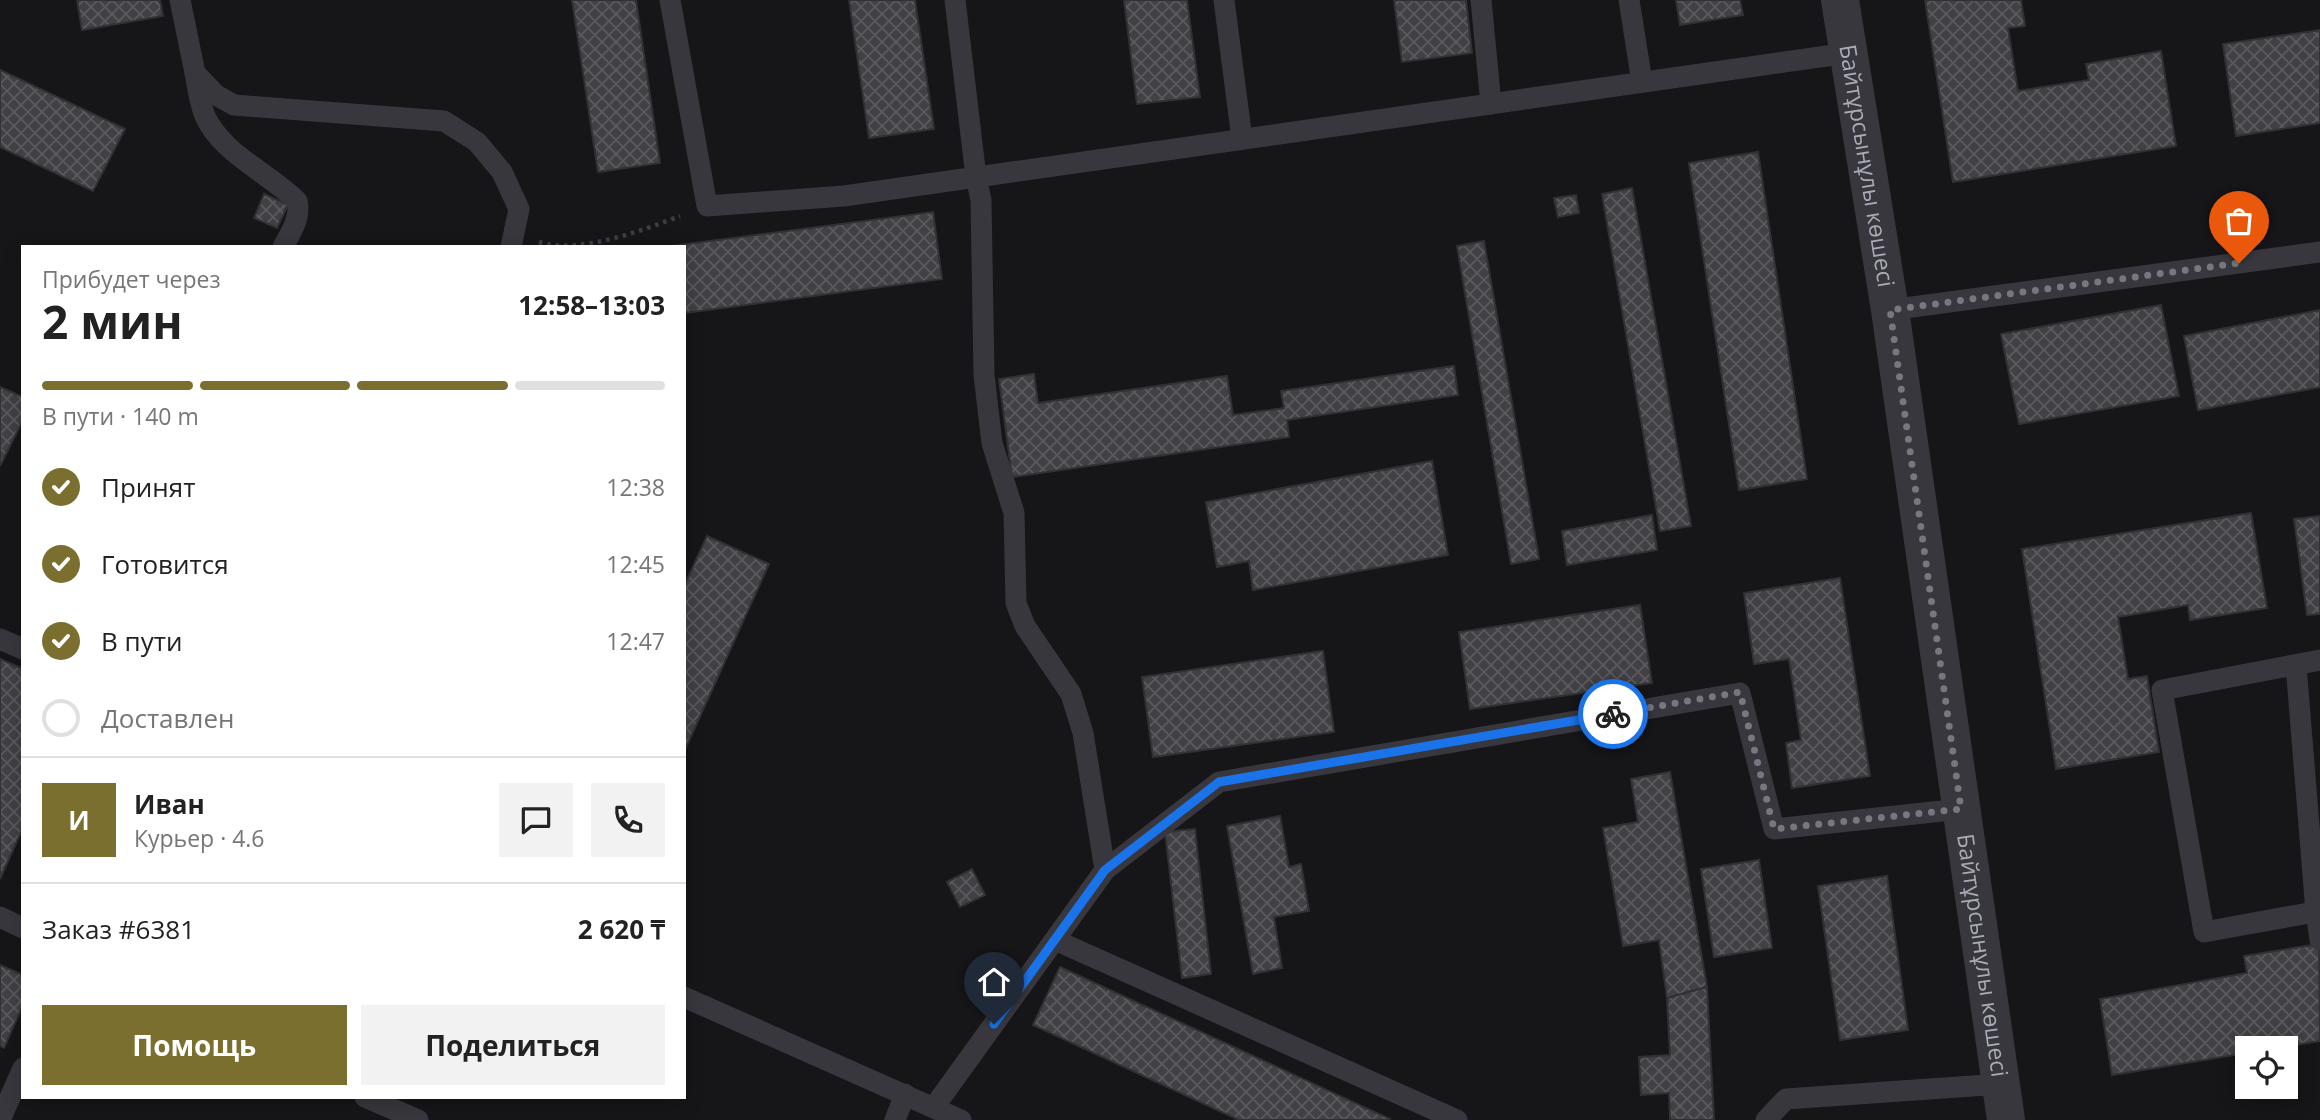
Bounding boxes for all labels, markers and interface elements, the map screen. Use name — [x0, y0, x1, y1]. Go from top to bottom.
street label: Байтұрсынұлы көшесі — [1832, 42, 1903, 289]
pin — [2209, 191, 2269, 263]
icon: bag — [2220, 202, 2258, 240]
text: Прибудет через — [42, 263, 221, 295]
text: 12:58–13:03 — [518, 287, 665, 323]
text: 2 мин — [42, 290, 183, 352]
text: В пути · 140 m — [42, 400, 199, 432]
icon: check — [42, 468, 80, 506]
text: Принят — [101, 469, 195, 505]
text: 12:38 — [606, 471, 665, 503]
icon: check — [42, 545, 80, 583]
text: Готовится — [101, 546, 229, 582]
text: 12:45 — [606, 548, 665, 580]
icon: check — [42, 622, 80, 660]
text: В пути — [101, 623, 182, 659]
text: 12:47 — [606, 625, 665, 657]
courier — [1578, 679, 1648, 749]
icon: bike — [1594, 695, 1632, 733]
text: Доставлен — [101, 700, 234, 736]
button: chat — [499, 783, 573, 857]
button: phone — [591, 783, 665, 857]
text: Иван — [134, 786, 205, 822]
text: И — [68, 802, 90, 838]
text: Курьер · 4.6 — [134, 822, 265, 854]
street label: Байтұрсынұлы көшесі — [1950, 832, 2017, 1079]
text: Заказ #6381 — [42, 911, 195, 947]
text: 2 620 ₸ — [578, 911, 665, 947]
pin — [964, 952, 1024, 1024]
icon: home — [975, 963, 1013, 1001]
button: Помощь — [42, 1005, 347, 1085]
button: Поделиться — [361, 1005, 665, 1085]
map controls — [2235, 1036, 2298, 1099]
button: locate — [2235, 1036, 2298, 1099]

